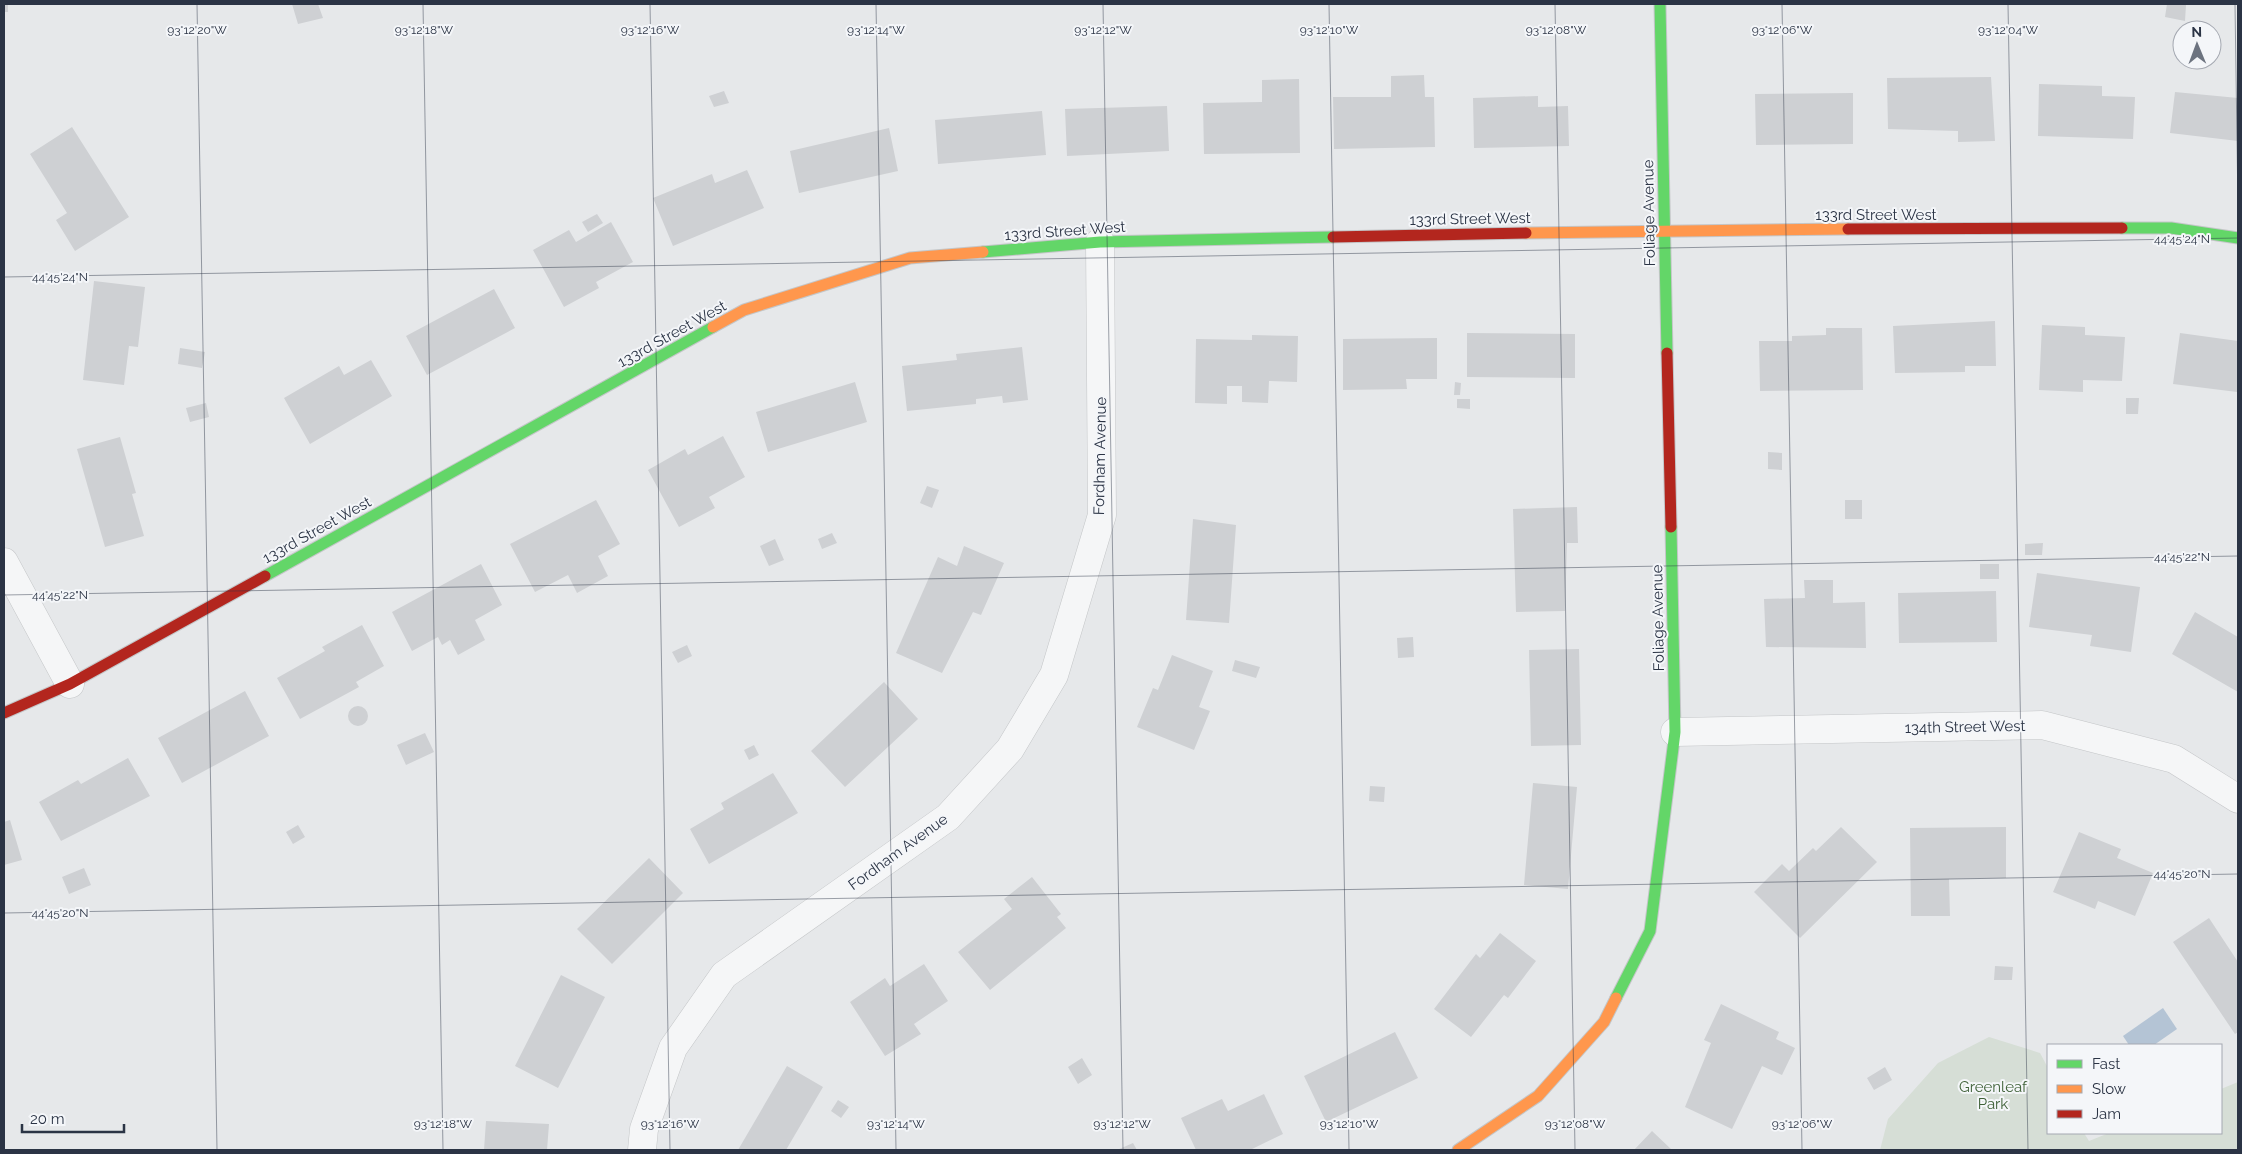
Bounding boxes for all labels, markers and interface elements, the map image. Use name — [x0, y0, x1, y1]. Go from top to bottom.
north arrow — [2172, 20, 2222, 70]
text: 93°12'20"W — [167, 23, 227, 37]
text: 93°12'18"W — [395, 23, 454, 37]
text: 93°12'16"W — [621, 23, 680, 37]
text: 93°12'14"W — [847, 23, 905, 37]
text: 93°12'12"W — [1074, 23, 1132, 37]
text: 93°12'10"W — [1300, 23, 1359, 37]
text: 93°12'08"W — [1526, 23, 1587, 37]
text: 93°12'06"W — [1752, 23, 1813, 37]
text: 93°12'04"W — [1978, 23, 2038, 37]
text: N — [2191, 24, 2202, 40]
street label: Foliage Avenue — [1639, 159, 1659, 267]
street label: 133rd Street West — [1815, 206, 1937, 224]
street label: 133rd Street West — [1409, 209, 1531, 229]
street label: 133rd Street West — [1004, 218, 1126, 244]
text: 44°45'24"N — [2154, 232, 2210, 246]
text: 44°45'24"N — [32, 270, 88, 284]
street label: 133rd Street West — [615, 297, 729, 371]
street label: Fordham Avenue — [1090, 396, 1110, 515]
street label: 133rd Street West — [260, 493, 374, 567]
text: 44°45'22"N — [2154, 550, 2210, 564]
street label: Foliage Avenue — [1648, 564, 1668, 672]
text: 44°45'22"N — [32, 588, 88, 602]
street label: 134th Street West — [1904, 717, 2026, 737]
street label: Fordham Avenue — [845, 810, 951, 894]
text: 44°45'20"N — [2154, 867, 2210, 881]
text: 44°45'20"N — [32, 906, 88, 920]
legend — [2047, 1044, 2222, 1134]
text: Fast — [2092, 1055, 2120, 1073]
park label: Greenleaf Park — [1959, 1078, 2028, 1113]
text: Slow — [2092, 1080, 2126, 1098]
scale bar — [22, 1102, 125, 1134]
text: Jam — [2092, 1105, 2121, 1123]
text: 20 m — [30, 1110, 65, 1128]
text: 93°12'18"W — [414, 1117, 473, 1131]
text: 93°12'16"W — [641, 1117, 700, 1131]
text: 93°12'14"W — [867, 1117, 925, 1131]
text: 93°12'12"W — [1093, 1117, 1151, 1131]
text: 93°12'10"W — [1320, 1117, 1379, 1131]
text: 93°12'08"W — [1545, 1117, 1606, 1131]
text: 93°12'06"W — [1772, 1117, 1833, 1131]

